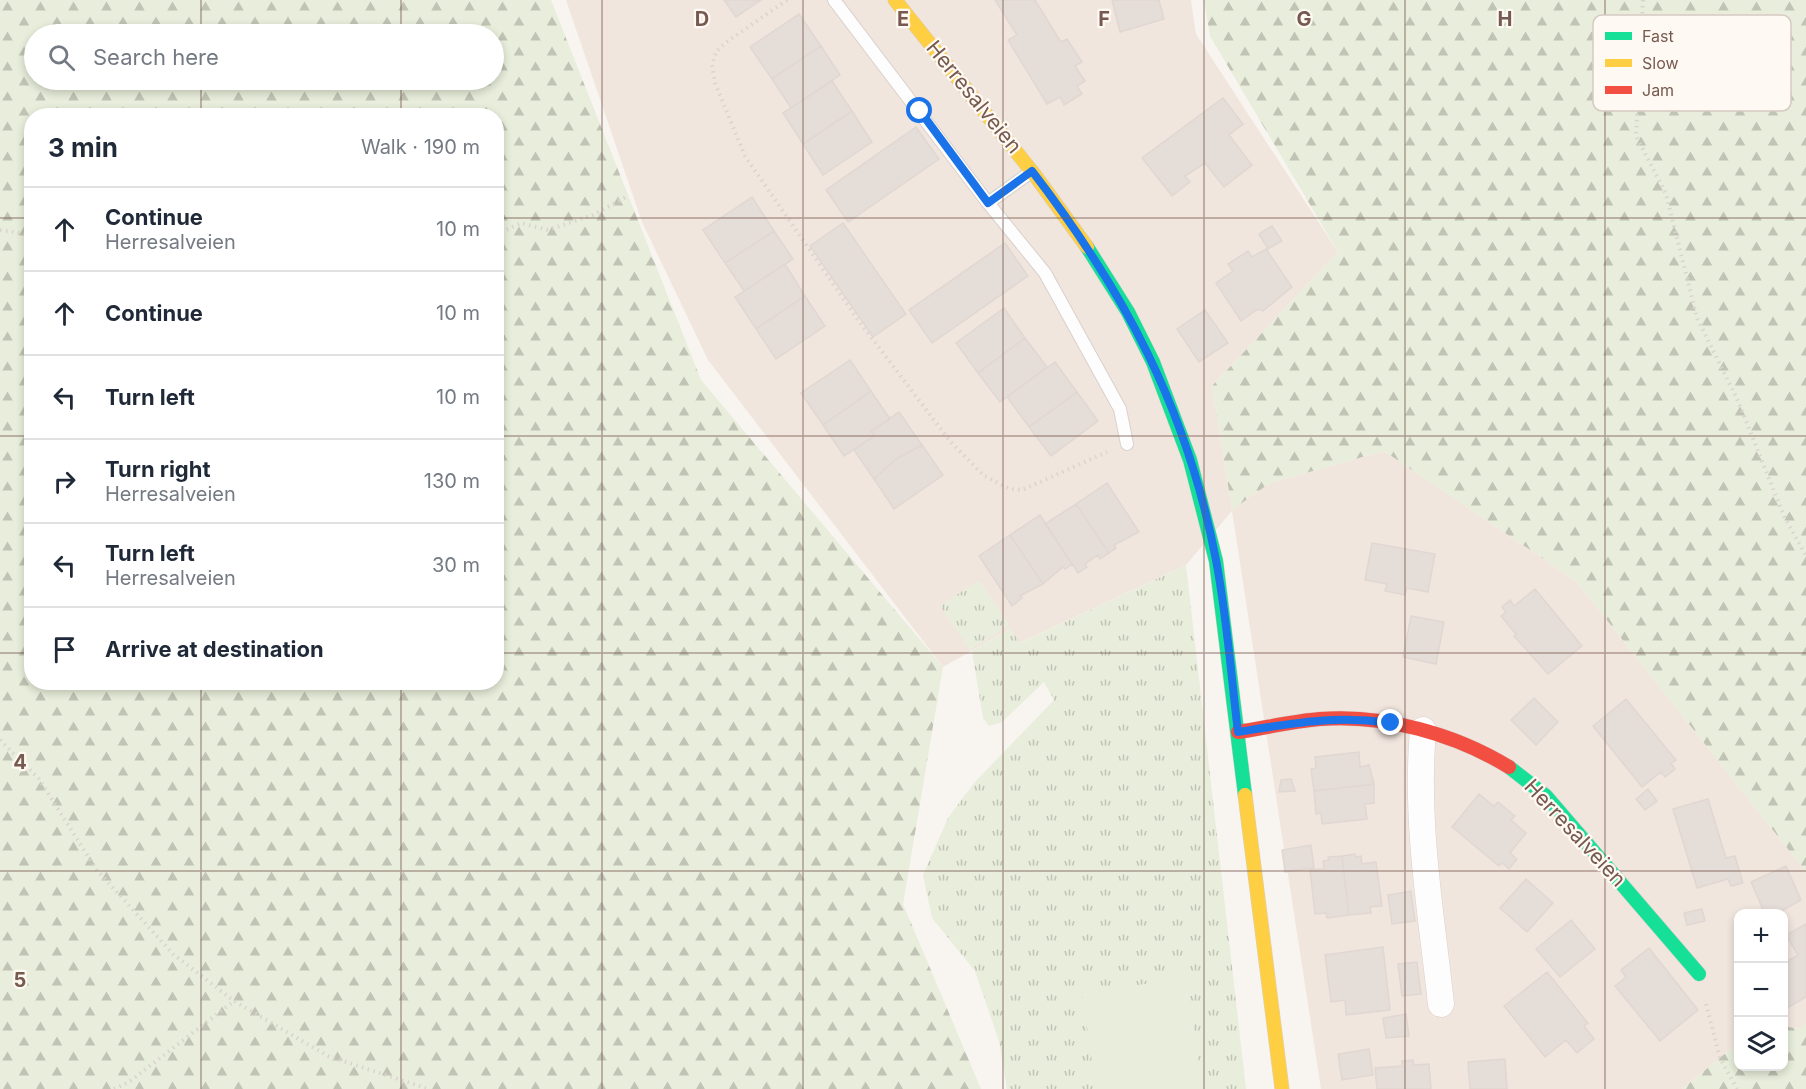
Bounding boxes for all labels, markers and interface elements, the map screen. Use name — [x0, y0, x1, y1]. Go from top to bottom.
text: D — [695, 7, 709, 31]
text: E — [897, 7, 909, 31]
text: F — [1098, 7, 1110, 31]
text: G — [1296, 7, 1312, 31]
text: H — [1498, 7, 1512, 31]
legend — [1593, 15, 1791, 111]
search box — [24, 24, 504, 90]
text: Fast — [1642, 26, 1674, 46]
street label: Herresalveien — [921, 35, 1027, 158]
icon: search — [45, 41, 78, 74]
text: Search here — [93, 44, 219, 70]
text: Slow — [1642, 53, 1679, 73]
text: Jam — [1642, 80, 1674, 100]
route start — [906, 97, 932, 123]
text: 3 min — [48, 132, 118, 163]
text: Walk · 190 m — [361, 135, 480, 159]
text: Continue — [105, 204, 203, 230]
icon: ahead — [48, 213, 81, 246]
text: 10 m — [436, 217, 480, 241]
text: Herresalveien — [105, 230, 236, 254]
icon: ahead — [48, 297, 81, 330]
text: Continue — [105, 300, 203, 326]
text: 10 m — [436, 301, 480, 325]
icon: left — [48, 381, 81, 414]
text: Turn left — [105, 384, 195, 410]
text: 10 m — [436, 385, 480, 409]
text: Turn right — [105, 456, 211, 482]
icon: right — [48, 465, 81, 498]
text: 130 m — [424, 469, 480, 493]
text: Herresalveien — [105, 482, 236, 506]
text: Turn left — [105, 540, 195, 566]
icon: left — [48, 549, 81, 582]
text: 30 m — [432, 553, 480, 577]
text: Herresalveien — [105, 566, 236, 590]
icon: arrive — [48, 633, 81, 666]
text: Arrive at destination — [105, 636, 324, 662]
route end — [1377, 709, 1403, 735]
text: 4 — [13, 750, 27, 774]
street label: Herresalveien — [1519, 774, 1631, 891]
map controls — [1734, 909, 1788, 1071]
button: + — [1734, 909, 1788, 963]
button: − — [1734, 963, 1788, 1017]
text: 5 — [14, 968, 26, 992]
button: layers — [1734, 1017, 1788, 1071]

